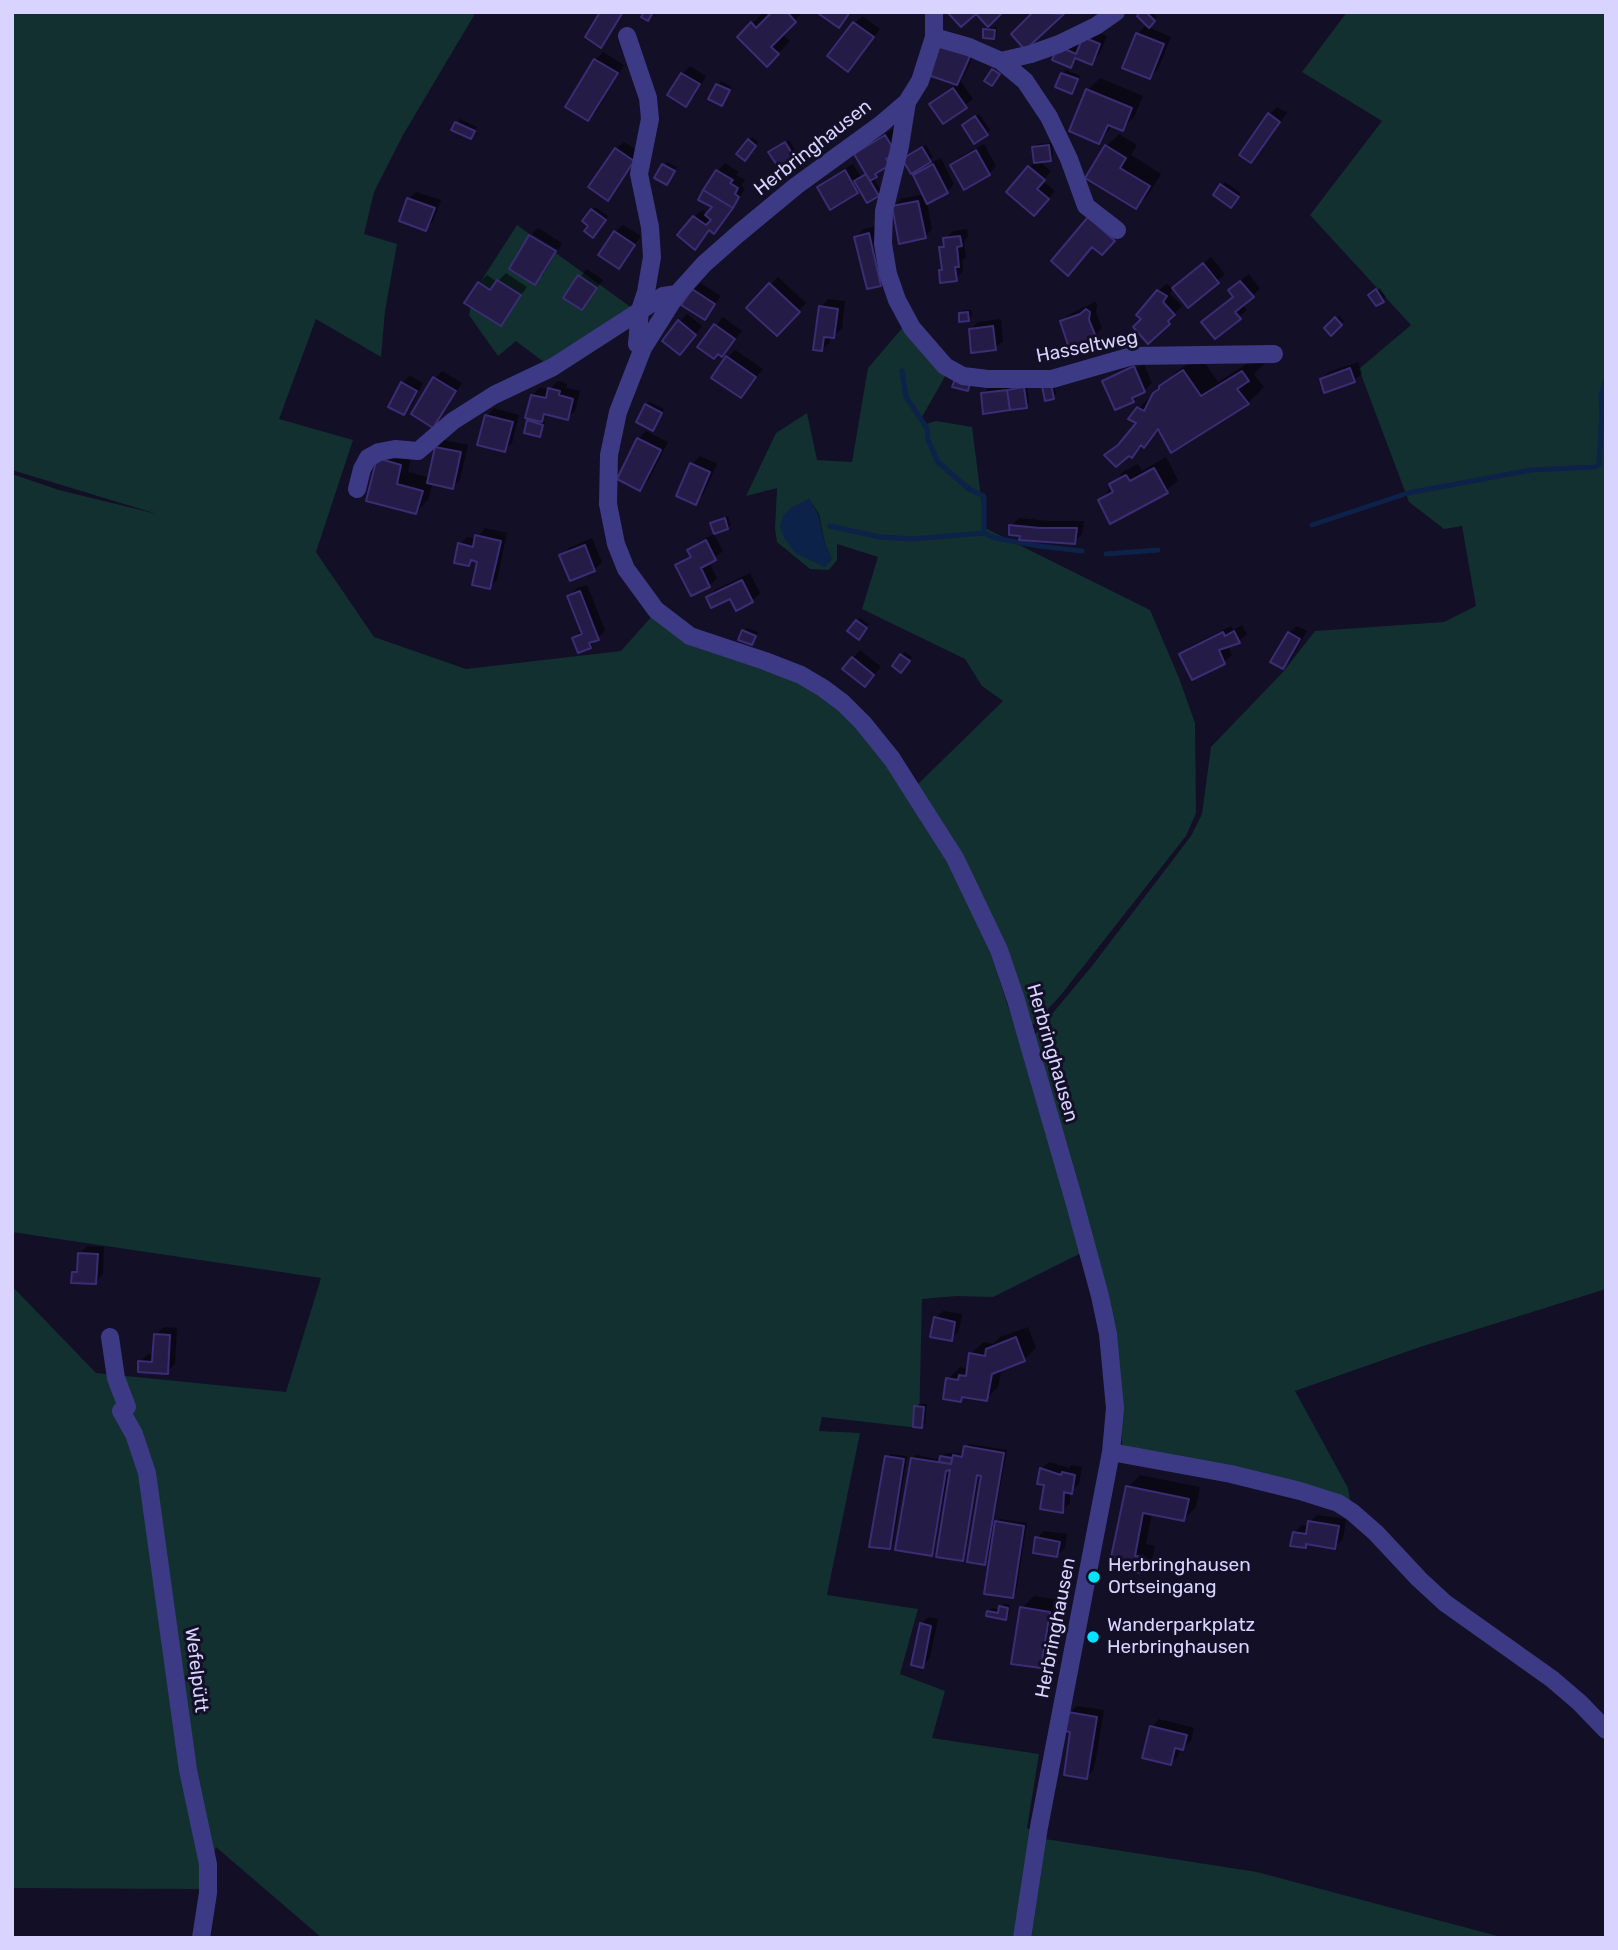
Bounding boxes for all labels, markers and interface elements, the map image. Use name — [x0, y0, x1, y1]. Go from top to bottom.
street label: Herbringhausen — [750, 95, 876, 201]
street label: Hasseltweg — [1034, 326, 1140, 368]
street label: Herbringhausen — [1021, 981, 1083, 1125]
place label: Herbringhausen Ortseingang — [1108, 1555, 1251, 1599]
street label: Herbringhausen — [1031, 1556, 1081, 1700]
marker: Herbringhausen Ortseingang — [1086, 1569, 1102, 1585]
place label: Wanderparkplatz Herbringhausen — [1107, 1615, 1255, 1659]
street label: Wefelpütt — [179, 1626, 213, 1714]
marker: Wanderparkplatz Herbringhausen — [1085, 1629, 1101, 1645]

